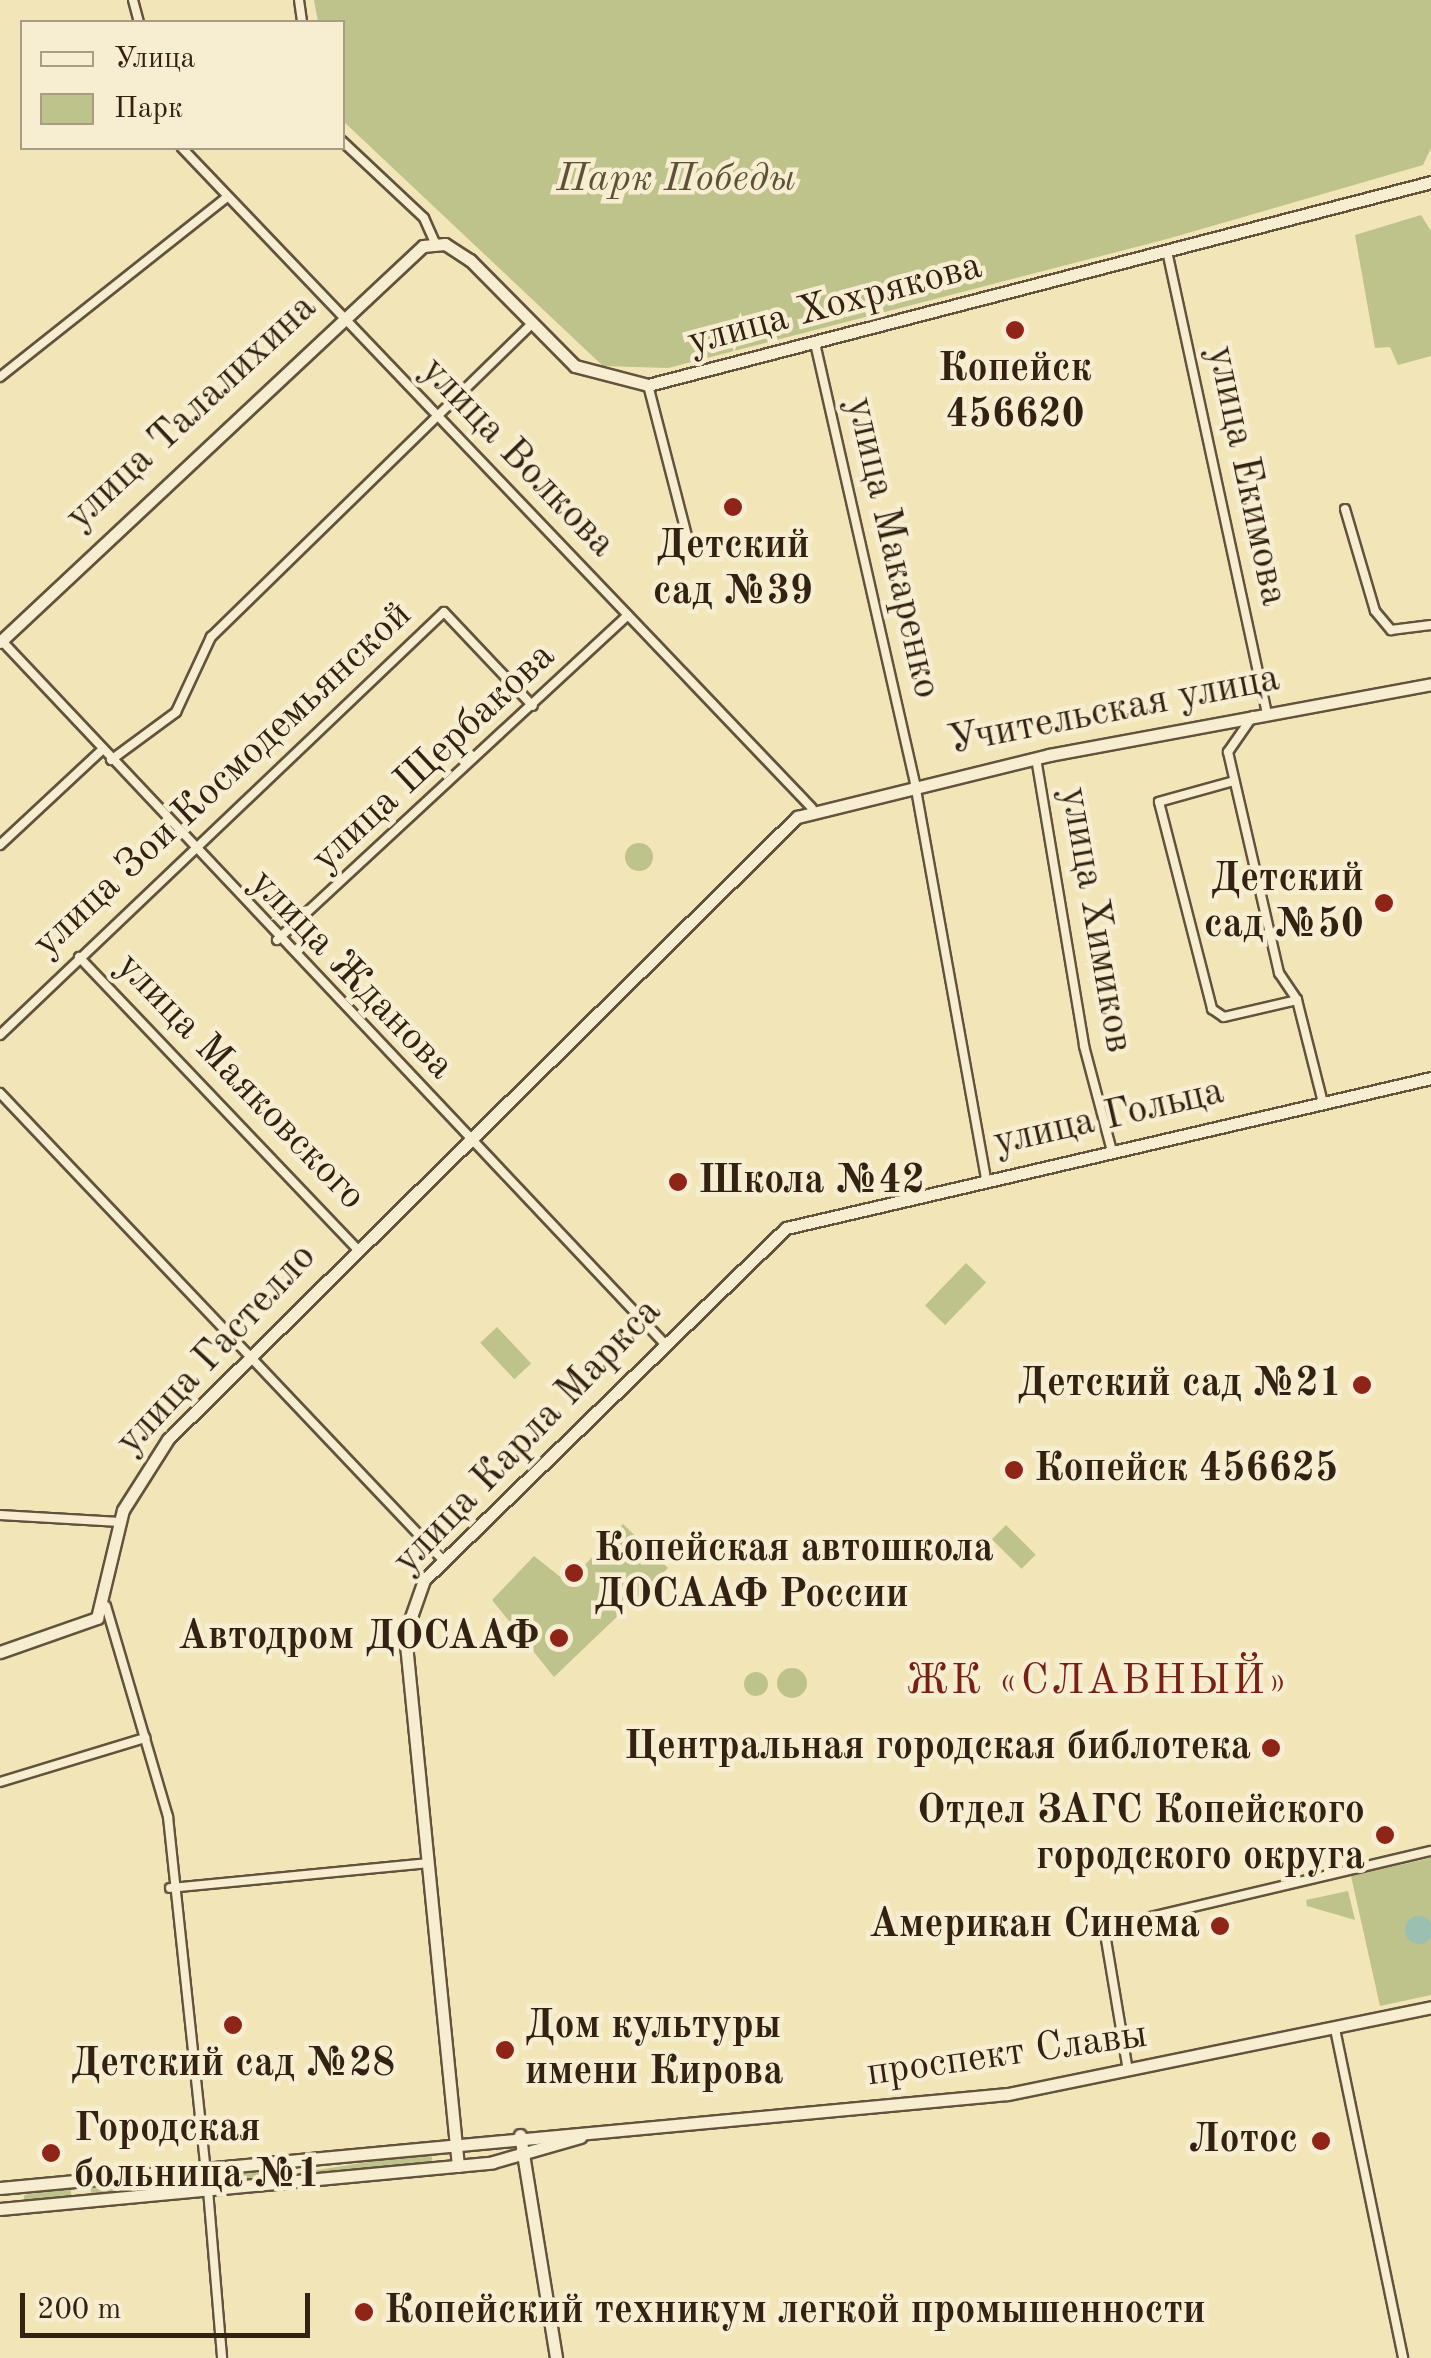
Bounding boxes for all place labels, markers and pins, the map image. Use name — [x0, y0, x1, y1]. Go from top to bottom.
marker: Копейск 456620 — [1004, 319, 1026, 341]
place label: Копейск 456620 — [938, 346, 1092, 440]
marker: Детский сад №39 — [722, 496, 744, 518]
place label: Детский сад №39 — [653, 523, 813, 617]
place label: Детский сад №50 — [1204, 856, 1364, 950]
marker: Детский сад №50 — [1373, 892, 1395, 914]
place label: Школа №42 — [698, 1158, 925, 1206]
marker: Школа №42 — [667, 1171, 689, 1193]
place label: Детский сад №21 — [1017, 1361, 1342, 1409]
marker: Детский сад №21 — [1351, 1374, 1373, 1396]
place label: Копейск 456625 — [1034, 1446, 1338, 1494]
marker: Копейск 456625 — [1003, 1459, 1025, 1481]
place label: Копейская автошкола ДОСААФ России — [594, 1526, 994, 1620]
marker: Копейская автошкола ДОСААФ России — [563, 1562, 585, 1584]
place label: Автодром ДОСААФ — [178, 1614, 539, 1662]
marker: Автодром ДОСААФ — [548, 1627, 570, 1649]
place label: Центральная городская библотека — [624, 1724, 1251, 1772]
marker: Центральная городская библотека — [1260, 1737, 1282, 1759]
place label: Отдел ЗАГС Копейского городского округа — [917, 1788, 1365, 1882]
marker: Отдел ЗАГС Копейского городского округа — [1374, 1824, 1396, 1846]
place label: Американ Синема — [869, 1902, 1200, 1950]
marker: Американ Синема — [1209, 1915, 1231, 1937]
place label: Дом культуры имени Кирова — [525, 2003, 784, 2097]
marker: Детский сад №28 — [222, 2014, 244, 2036]
marker: Дом культуры имени Кирова — [494, 2039, 516, 2061]
place label: Детский сад №28 — [71, 2041, 395, 2089]
place label: Городская больница №1 — [74, 2106, 320, 2200]
place label: Лотос — [1188, 2117, 1298, 2165]
marker: Лотос — [1308, 2128, 1334, 2154]
marker: Городская больница №1 — [38, 2140, 64, 2166]
place label: Копейский техникум легкой промышенности — [384, 2288, 1206, 2336]
marker: Копейский техникум легкой промышенности — [353, 2301, 375, 2323]

